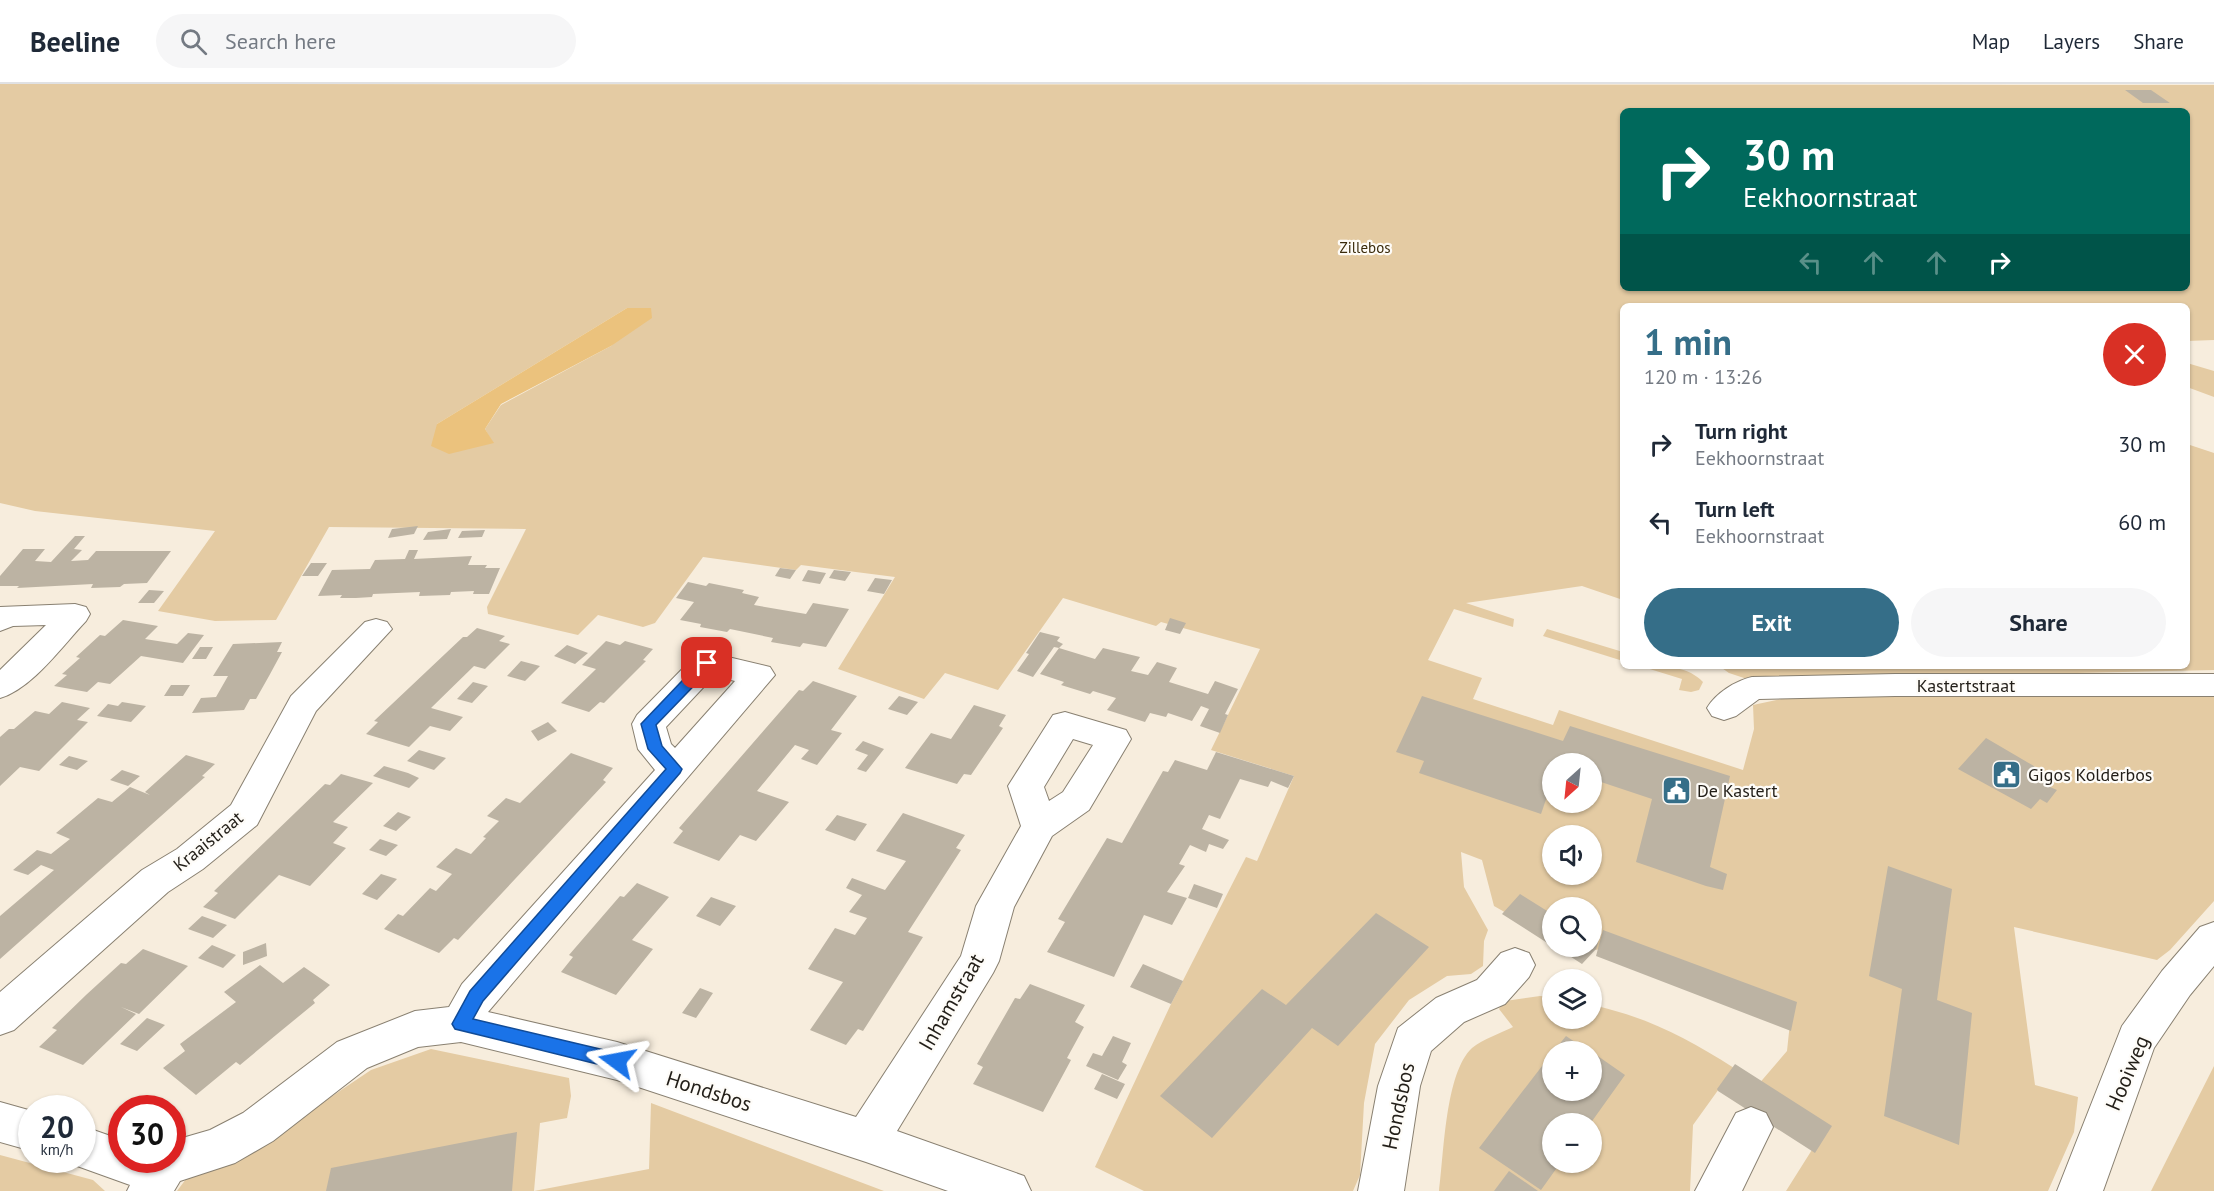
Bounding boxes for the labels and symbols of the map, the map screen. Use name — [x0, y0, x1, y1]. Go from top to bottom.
park label: Zillebos — [1339, 238, 1391, 257]
pin — [681, 637, 732, 688]
street label: Kastertstraat — [1917, 674, 2015, 697]
north arrow — [1542, 753, 1602, 813]
public building icon: Gigos Kolderbos — [1991, 758, 2023, 790]
place label: Gigos Kolderbos — [2028, 763, 2152, 786]
public building icon: De Kastert — [1660, 774, 1692, 806]
place label: De Kastert — [1697, 779, 1778, 802]
street label: Kraaistraat — [168, 806, 248, 876]
street label: Inhamstraat — [912, 949, 990, 1055]
position arrow — [585, 1029, 649, 1093]
street label: Hooiweg — [2099, 1031, 2155, 1115]
street label: Hondsbos — [1376, 1060, 1420, 1152]
street label: Hondsbos — [663, 1064, 755, 1118]
speed limit sign: 30 — [108, 1095, 186, 1173]

